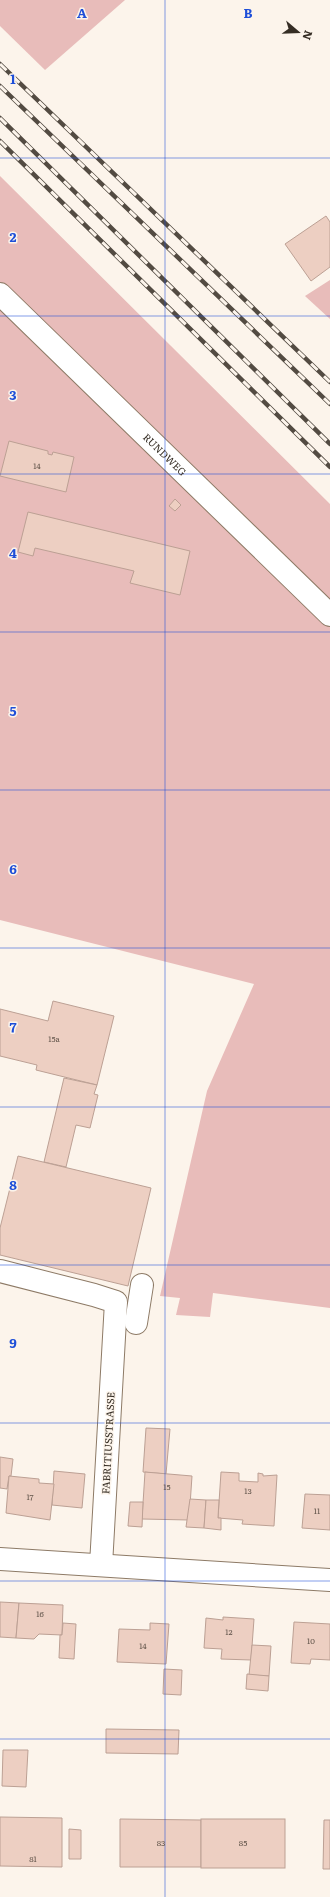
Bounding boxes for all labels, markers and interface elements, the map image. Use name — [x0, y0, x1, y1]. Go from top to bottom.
text: A — [77, 3, 87, 22]
text: B — [244, 3, 253, 22]
north arrow — [278, 12, 318, 52]
text: N — [299, 29, 317, 43]
text: 1 — [10, 69, 16, 88]
text: 2 — [10, 227, 17, 246]
text: 3 — [9, 385, 17, 404]
street label: RUNDWEG — [140, 429, 191, 479]
house number: 14 — [33, 460, 41, 471]
text: 4 — [9, 543, 17, 562]
text: 5 — [9, 701, 17, 720]
text: 6 — [9, 859, 17, 878]
text: 7 — [9, 1017, 17, 1036]
house number: 15a — [48, 1033, 60, 1044]
text: 8 — [9, 1175, 17, 1194]
text: 9 — [9, 1333, 17, 1352]
street label: FABRITIUSSTRASSE — [97, 1392, 118, 1494]
house number: 15 — [163, 1481, 171, 1492]
house number: 13 — [244, 1485, 252, 1496]
house number: 17 — [26, 1491, 34, 1502]
house number: 11 — [314, 1505, 321, 1516]
house number: 16 — [36, 1608, 44, 1619]
house number: 12 — [225, 1626, 233, 1637]
house number: 10 — [307, 1635, 315, 1646]
house number: 14 — [139, 1640, 147, 1651]
house number: 83 — [157, 1837, 165, 1848]
house number: 85 — [239, 1837, 247, 1848]
house number: 81 — [29, 1853, 38, 1864]

